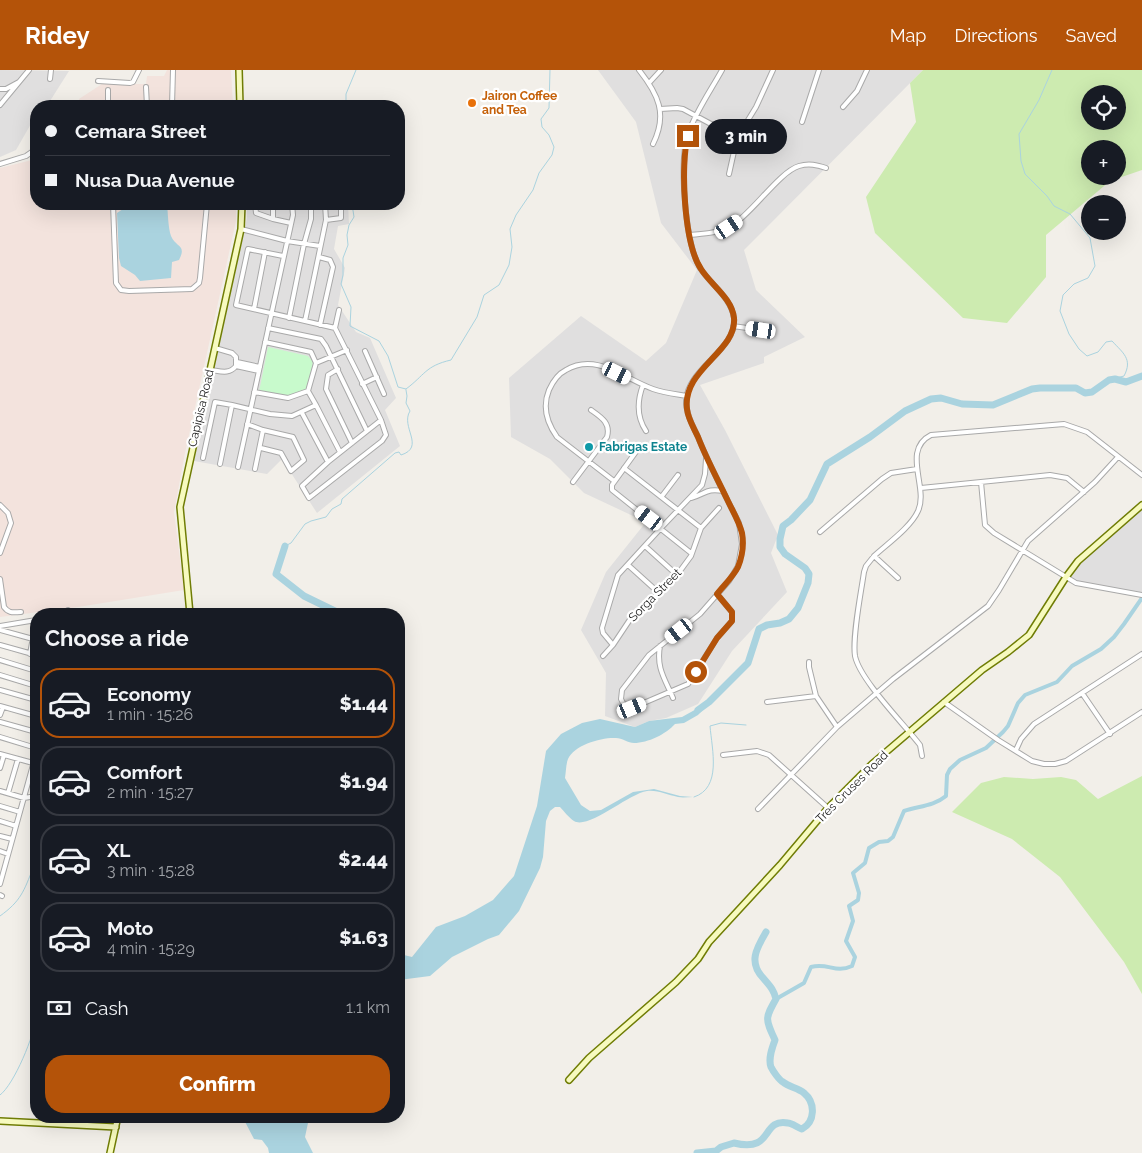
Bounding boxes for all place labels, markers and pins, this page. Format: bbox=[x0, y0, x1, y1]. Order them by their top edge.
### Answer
place label: Jairon Coffee and Tea bbox=[482, 89, 557, 117]
marker: Jairon Coffee and Tea bbox=[466, 97, 478, 109]
place label: Fabrigas Estate bbox=[599, 440, 687, 454]
marker: Fabrigas Estate bbox=[583, 441, 595, 453]

